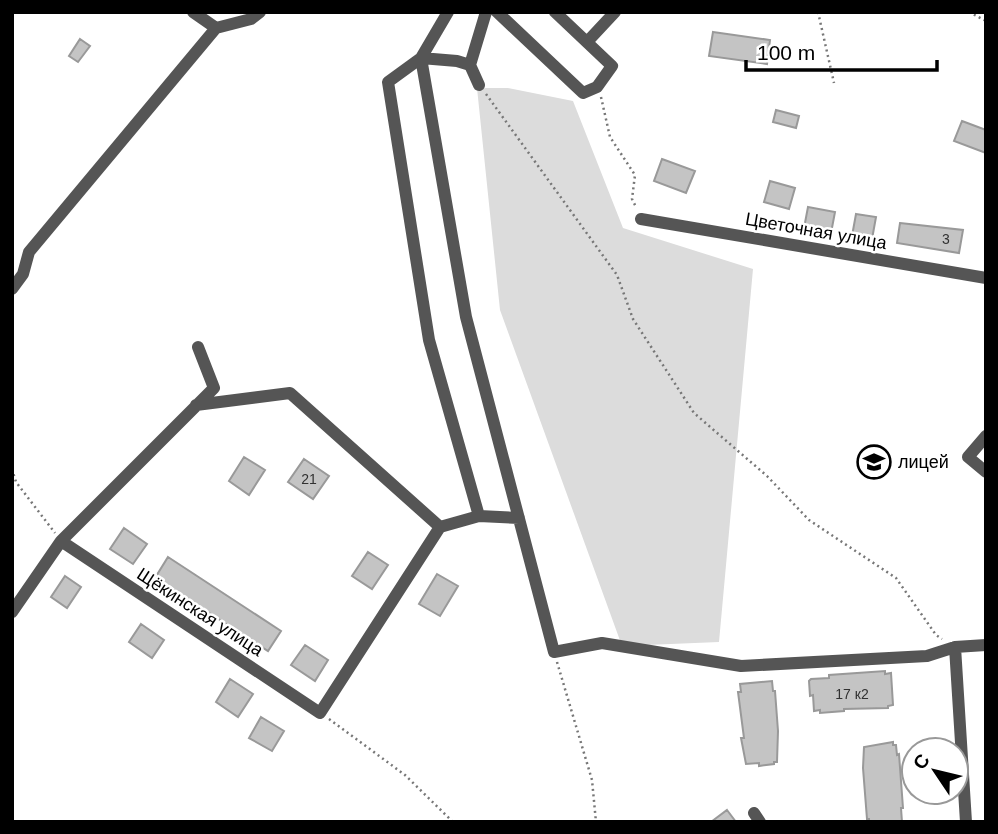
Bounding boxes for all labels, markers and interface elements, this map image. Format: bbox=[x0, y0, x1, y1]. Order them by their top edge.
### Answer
scale bar bbox=[746, 28, 937, 72]
text: 100 m bbox=[757, 41, 815, 64]
street label: Цветочная улица bbox=[744, 209, 889, 253]
house number: 3 bbox=[942, 231, 950, 247]
school or university icon: лицей bbox=[855, 443, 893, 481]
place label: лицей bbox=[898, 452, 949, 472]
house number: 21 bbox=[301, 471, 317, 487]
street label: Щёкинская улица bbox=[133, 564, 268, 661]
house number: 17 к2 bbox=[835, 686, 869, 702]
north arrow bbox=[900, 736, 970, 806]
text: С bbox=[909, 750, 934, 773]

